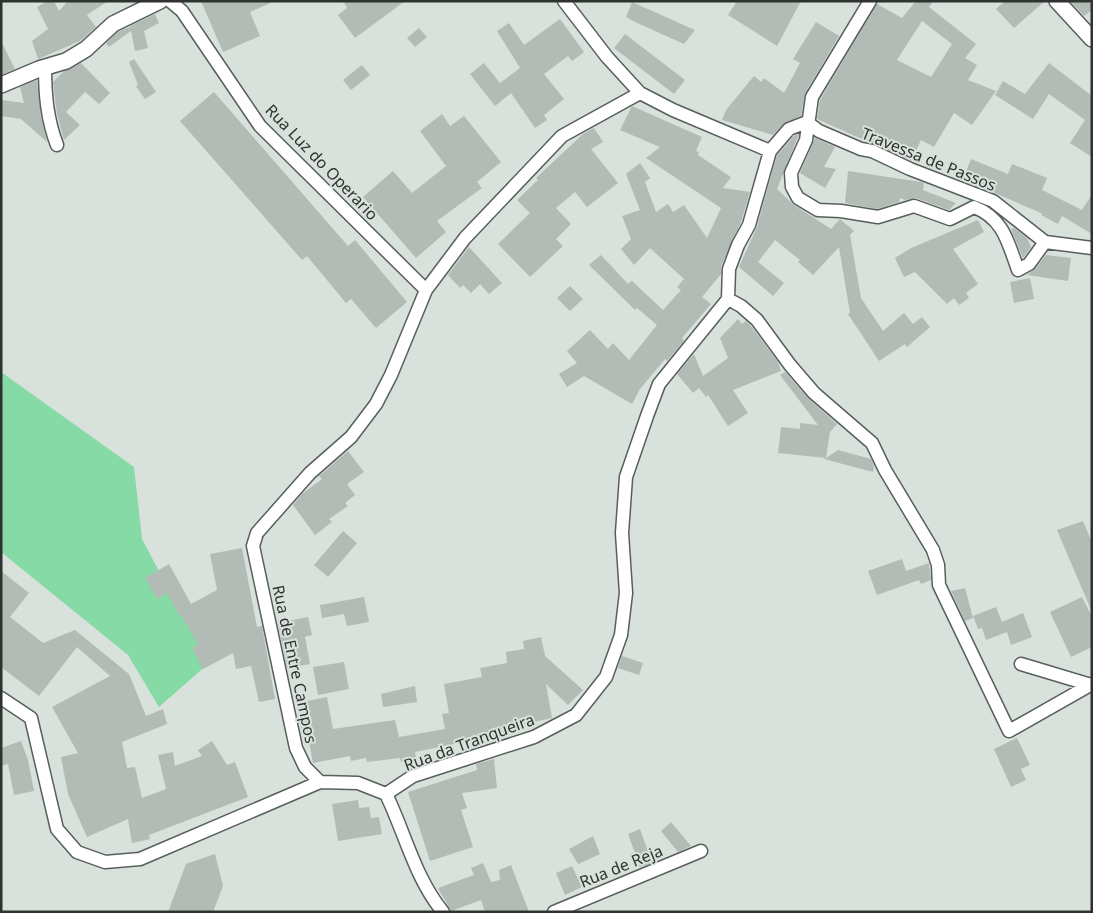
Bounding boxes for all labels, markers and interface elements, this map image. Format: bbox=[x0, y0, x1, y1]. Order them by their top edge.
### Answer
street label: Rua Luz do Operario bbox=[261, 99, 383, 225]
street label: Travessa de Passos bbox=[858, 122, 1000, 196]
street label: Rua de Entre Campos bbox=[267, 583, 323, 745]
street label: Rua da Tranqueira bbox=[401, 708, 537, 776]
street label: Rua de Reja bbox=[576, 839, 666, 893]

